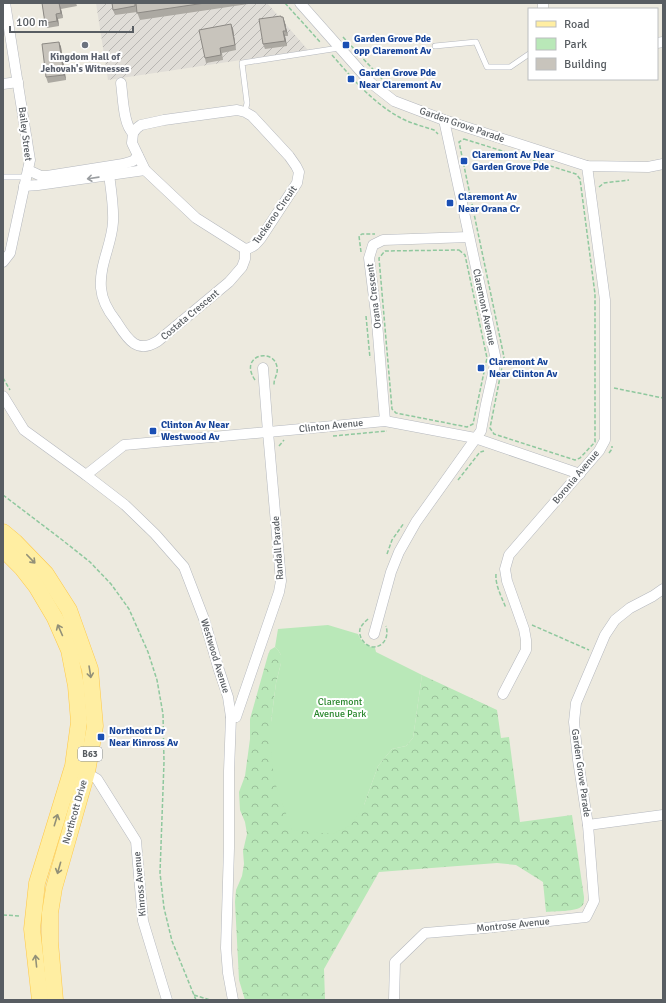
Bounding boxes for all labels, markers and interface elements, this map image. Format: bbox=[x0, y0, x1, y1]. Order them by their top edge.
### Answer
scale bar bbox=[10, 8, 133, 34]
legend bbox=[528, 8, 658, 80]
text: 100 m bbox=[16, 15, 48, 30]
text: Road bbox=[564, 17, 590, 32]
place label: Garden Grove Pde opp Claremont Av bbox=[354, 33, 431, 57]
text: Park bbox=[564, 37, 587, 52]
marker: Kingdom Hall of Jehovah's Witnesses bbox=[80, 40, 90, 50]
marker: Garden Grove Pde opp Claremont Av bbox=[341, 40, 351, 50]
place label: Kingdom Hall of Jehovah's Witnesses bbox=[41, 51, 130, 75]
text: Building bbox=[564, 57, 607, 72]
place label: Garden Grove Pde Near Claremont Av bbox=[359, 67, 441, 91]
marker: Garden Grove Pde Near Claremont Av bbox=[346, 74, 356, 84]
street label: Garden Grove Parade bbox=[418, 105, 506, 145]
street label: Bailey Street bbox=[16, 106, 34, 162]
place label: Claremont Av Near Garden Grove Pde bbox=[472, 149, 554, 173]
marker: Claremont Av Near Garden Grove Pde bbox=[459, 156, 469, 166]
one-way arrow bbox=[86, 174, 99, 182]
street label: Tuckeroo Circuit bbox=[250, 183, 300, 247]
place label: Claremont Av Near Orana Cr bbox=[458, 191, 520, 215]
marker: Claremont Av Near Orana Cr bbox=[445, 198, 455, 208]
street label: Orana Crescent bbox=[364, 262, 384, 329]
street label: Claremont Avenue bbox=[470, 268, 498, 346]
street label: Costata Crescent bbox=[158, 287, 222, 343]
place label: Claremont Av Near Clinton Av bbox=[489, 356, 558, 380]
marker: Claremont Av Near Clinton Av bbox=[476, 363, 486, 373]
street label: Clinton Avenue bbox=[298, 417, 364, 435]
place label: Clinton Av Near Westwood Av bbox=[161, 419, 229, 443]
marker: Clinton Av Near Westwood Av bbox=[148, 426, 158, 436]
street label: Boronia Avenue bbox=[550, 448, 602, 506]
street label: Randall Parade bbox=[270, 516, 286, 580]
one-way arrow bbox=[27, 553, 36, 564]
street label: Westwood Avenue bbox=[198, 617, 232, 695]
one-way arrow bbox=[56, 624, 63, 636]
one-way arrow bbox=[86, 666, 94, 679]
park label: Claremont Avenue Park bbox=[314, 696, 366, 720]
place label: Northcott Dr Near Kinross Av bbox=[109, 725, 178, 749]
street label: Garden Grove Parade bbox=[569, 728, 593, 818]
marker: Northcott Dr Near Kinross Av bbox=[96, 732, 106, 742]
road number: B63 bbox=[78, 747, 102, 761]
street label: Northcott Drive bbox=[60, 779, 90, 845]
one-way arrow bbox=[53, 814, 60, 827]
street label: Kinross Avenue bbox=[131, 851, 149, 917]
one-way arrow bbox=[55, 861, 63, 874]
street label: Montrose Avenue bbox=[476, 915, 550, 935]
one-way arrow bbox=[32, 955, 39, 968]

